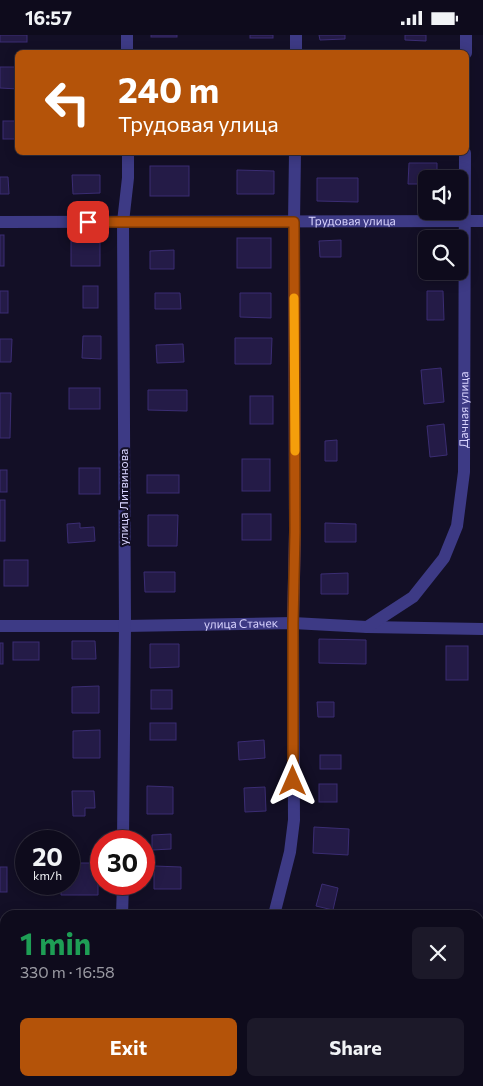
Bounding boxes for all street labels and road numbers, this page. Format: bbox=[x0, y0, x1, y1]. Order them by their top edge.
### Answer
street label: Трудовая улица bbox=[308, 213, 396, 227]
street label: Дачная улица bbox=[456, 371, 470, 448]
street label: улица Литвинова bbox=[116, 449, 130, 545]
street label: улица Стачек bbox=[204, 615, 279, 631]

